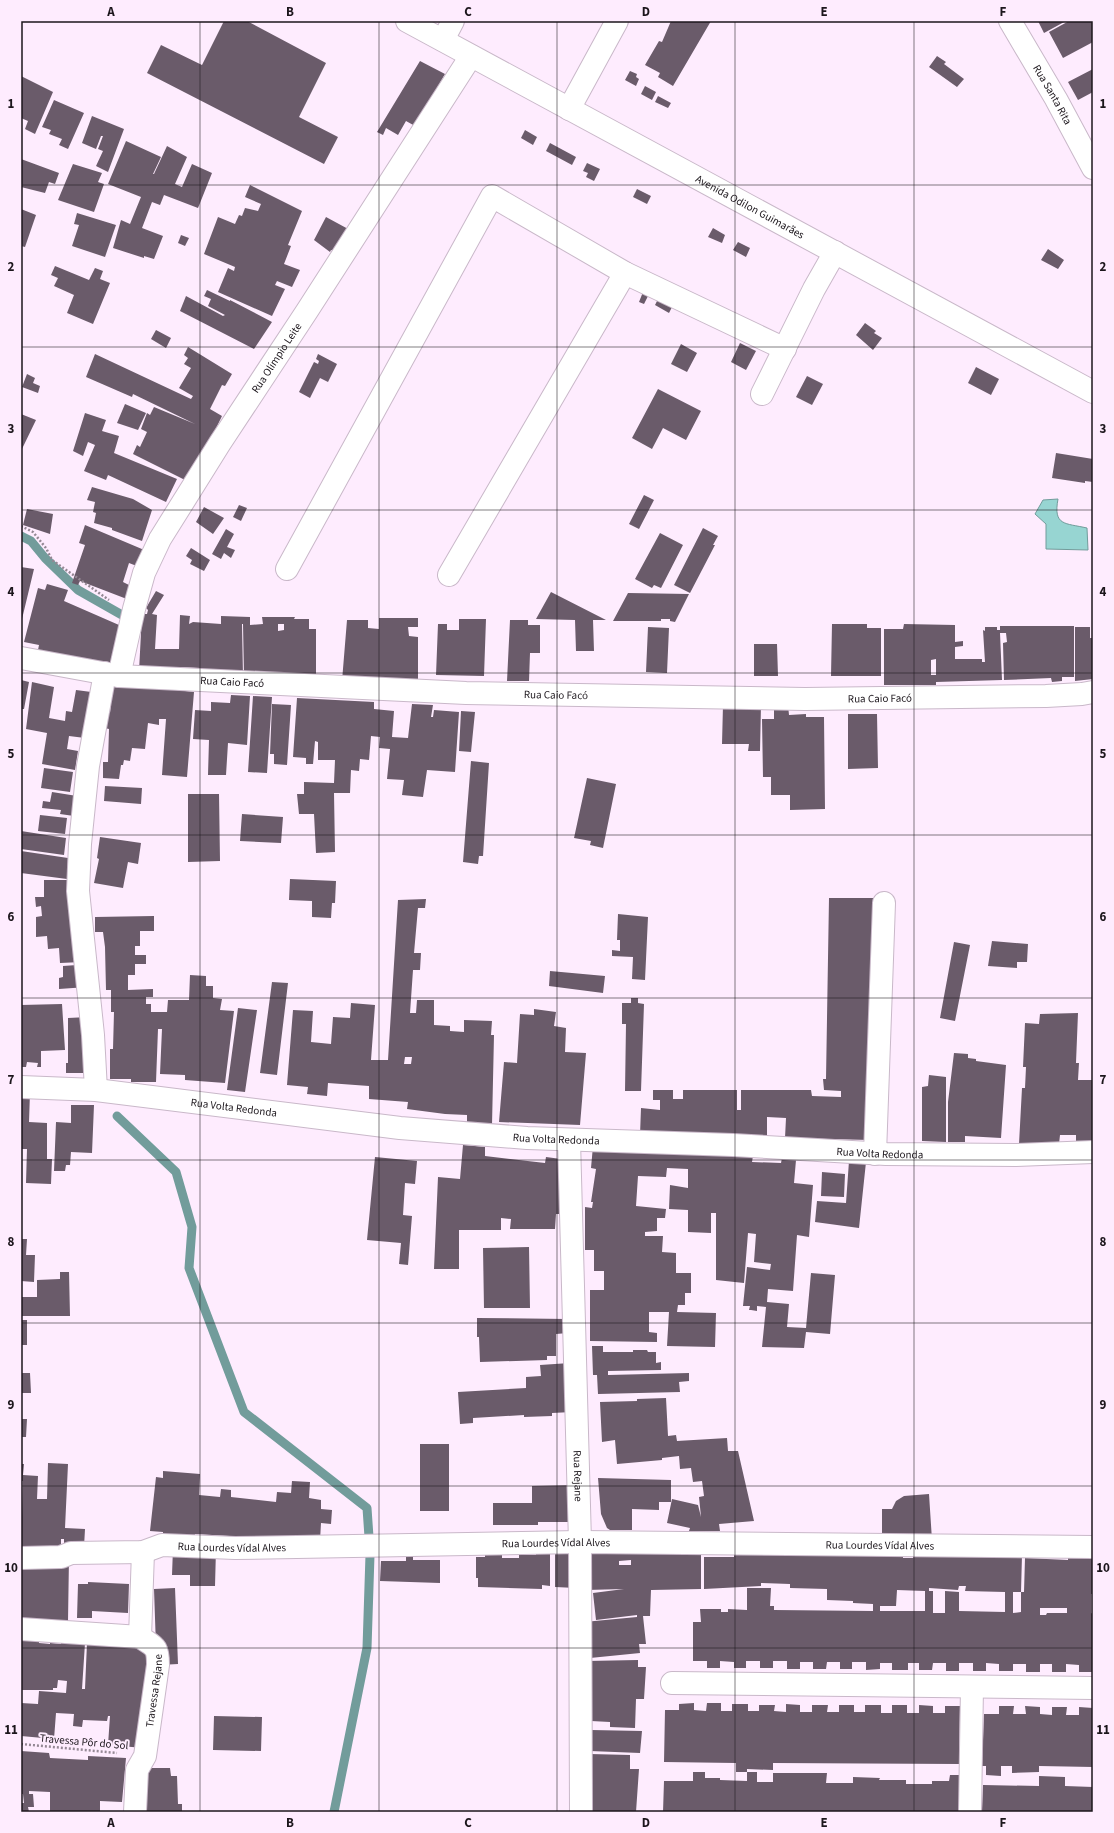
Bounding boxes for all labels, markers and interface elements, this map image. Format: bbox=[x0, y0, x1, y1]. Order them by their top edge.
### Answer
text: A bbox=[106, 3, 115, 21]
text: B bbox=[286, 3, 294, 21]
text: C bbox=[464, 3, 472, 21]
text: D bbox=[642, 3, 650, 21]
text: E bbox=[820, 3, 828, 21]
text: F bbox=[1000, 3, 1007, 21]
street label: Rua Santa Rita bbox=[1030, 62, 1076, 127]
text: 1 bbox=[8, 95, 15, 113]
text: 1 bbox=[1100, 95, 1107, 113]
street label: Avenida Odilon Guimarães bbox=[693, 171, 807, 242]
text: 2 bbox=[8, 258, 15, 276]
text: 2 bbox=[1100, 258, 1107, 276]
street label: Rua Olímpio Leite bbox=[248, 319, 305, 396]
text: 3 bbox=[8, 420, 15, 438]
text: 3 bbox=[1100, 420, 1107, 438]
text: 4 bbox=[8, 583, 15, 601]
text: 4 bbox=[1100, 583, 1107, 601]
street label: Rua Caio Facó bbox=[200, 672, 265, 691]
street label: Rua Caio Facó bbox=[524, 687, 588, 703]
street label: Rua Caio Facó bbox=[848, 690, 912, 706]
text: 5 bbox=[8, 745, 15, 763]
text: 5 bbox=[1100, 745, 1107, 763]
text: 6 bbox=[8, 908, 15, 926]
text: 6 bbox=[1100, 908, 1107, 926]
text: 7 bbox=[8, 1071, 15, 1089]
text: 7 bbox=[1100, 1071, 1107, 1089]
street label: Rua Volta Redonda bbox=[190, 1094, 278, 1120]
street label: Rua Volta Redonda bbox=[512, 1129, 600, 1148]
street label: Rua Volta Redonda bbox=[836, 1144, 923, 1162]
text: 8 bbox=[8, 1233, 15, 1251]
text: 8 bbox=[1100, 1233, 1107, 1251]
text: 9 bbox=[8, 1396, 15, 1414]
text: 9 bbox=[1100, 1396, 1107, 1414]
street label: Rua Rejane bbox=[570, 1450, 586, 1502]
street label: Rua Lourdes Vídal Alves bbox=[501, 1534, 611, 1551]
street label: Rua Lourdes Vídal Alves bbox=[826, 1537, 935, 1553]
street label: Rua Lourdes Vídal Alves bbox=[177, 1538, 287, 1556]
text: 10 bbox=[4, 1559, 18, 1577]
text: 10 bbox=[1096, 1559, 1110, 1577]
street label: Travessa Rejane bbox=[142, 1653, 166, 1728]
text: 11 bbox=[4, 1721, 18, 1739]
text: 11 bbox=[1096, 1721, 1110, 1739]
street label: Travessa Pôr do Sol bbox=[39, 1731, 129, 1753]
text: A bbox=[106, 1814, 115, 1832]
text: B bbox=[286, 1814, 294, 1832]
text: C bbox=[464, 1814, 472, 1832]
text: D bbox=[642, 1814, 650, 1832]
text: E bbox=[820, 1814, 828, 1832]
text: F bbox=[1000, 1814, 1007, 1832]

